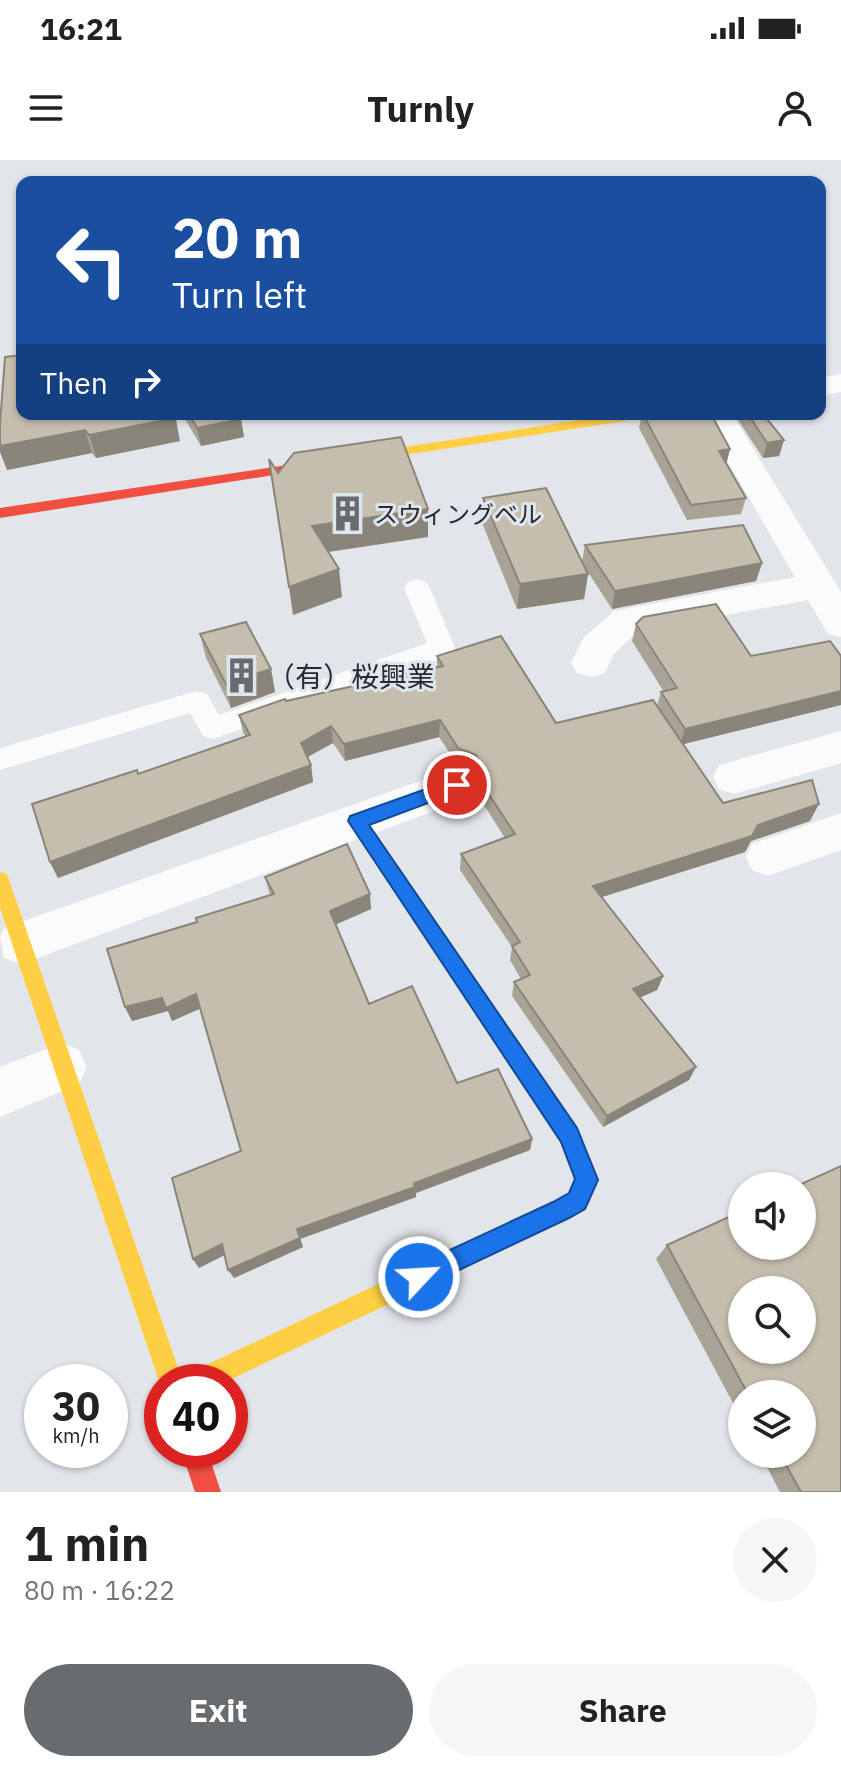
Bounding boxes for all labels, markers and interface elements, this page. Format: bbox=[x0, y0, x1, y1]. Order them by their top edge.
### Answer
text: 16:21 bbox=[40, 9, 122, 48]
text: Turnly bbox=[367, 85, 474, 132]
icon: menu bbox=[24, 86, 68, 130]
icon: person bbox=[773, 86, 817, 130]
text: 20 m bbox=[172, 201, 302, 273]
icon: left bbox=[40, 208, 144, 312]
text: Turn left bbox=[172, 271, 307, 318]
icon: right bbox=[124, 360, 168, 404]
text: Then bbox=[40, 363, 108, 402]
building icon: スウィングベル bbox=[329, 495, 367, 533]
place label: スウィングベル bbox=[374, 498, 542, 530]
building icon: （有）桜興業 bbox=[222, 657, 260, 695]
place label: （有）桜興業 bbox=[267, 658, 435, 695]
pin bbox=[423, 751, 491, 819]
icon: arrive bbox=[435, 763, 479, 807]
map controls bbox=[728, 1172, 816, 1468]
button: sound bbox=[728, 1172, 816, 1260]
position arrow bbox=[377, 1235, 461, 1319]
button: search bbox=[728, 1276, 816, 1364]
speed limit sign: 40 bbox=[144, 1364, 248, 1468]
text: 30 bbox=[52, 1380, 100, 1432]
button: layers bbox=[728, 1380, 816, 1468]
text: km/h bbox=[52, 1422, 100, 1449]
text: 1 min bbox=[24, 1512, 149, 1574]
button: close bbox=[733, 1518, 817, 1602]
text: 80 m · 16:22 bbox=[24, 1573, 175, 1607]
button: Exit bbox=[24, 1664, 413, 1756]
button: Share bbox=[429, 1664, 817, 1756]

